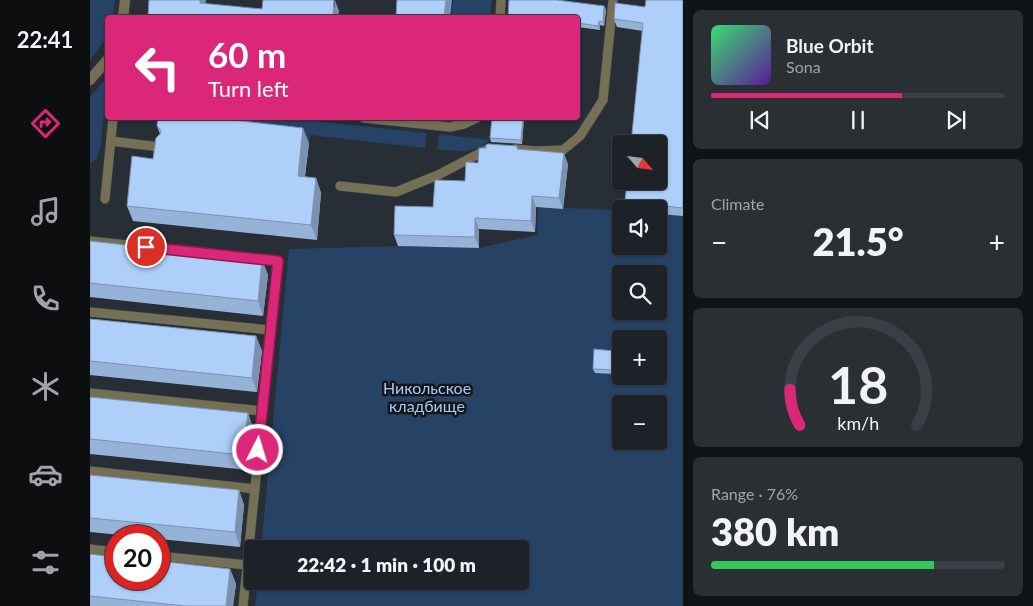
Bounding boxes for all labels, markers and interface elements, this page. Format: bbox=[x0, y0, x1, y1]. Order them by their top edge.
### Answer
text: 22:41 bbox=[17, 26, 73, 53]
text: 60 m bbox=[208, 33, 286, 75]
text: Blue Orbit bbox=[786, 34, 874, 57]
icon: left bbox=[125, 35, 190, 100]
text: Sona bbox=[786, 57, 821, 76]
text: Turn left bbox=[208, 75, 289, 102]
icon: directions bbox=[28, 106, 63, 141]
icon: previous bbox=[746, 106, 774, 134]
icon: pause bbox=[844, 106, 872, 134]
icon: next bbox=[942, 106, 970, 134]
north arrow bbox=[612, 135, 668, 190]
map controls bbox=[612, 135, 667, 450]
icon: music bbox=[28, 194, 63, 229]
text: Climate bbox=[711, 194, 764, 213]
button: sound bbox=[612, 200, 667, 255]
text: 21.5° bbox=[812, 218, 904, 264]
text: − bbox=[711, 225, 727, 259]
text: + bbox=[989, 225, 1005, 259]
pin bbox=[125, 226, 167, 268]
icon: arrive bbox=[132, 233, 160, 261]
button: search bbox=[612, 265, 667, 320]
icon: phone bbox=[28, 281, 63, 316]
button: + bbox=[612, 330, 667, 385]
text: 18 bbox=[828, 353, 888, 415]
icon: climate bbox=[28, 369, 63, 404]
park label: Никольское кладбище bbox=[383, 378, 471, 415]
button: − bbox=[612, 395, 667, 450]
text: km/h bbox=[837, 412, 879, 434]
position arrow bbox=[231, 423, 283, 475]
icon: car bbox=[28, 457, 63, 492]
text: Range · 76% bbox=[711, 484, 798, 503]
text: 380 km bbox=[711, 508, 839, 554]
speed limit sign: 20 bbox=[105, 525, 170, 590]
icon: filters bbox=[28, 545, 63, 580]
text: 22:42 · 1 min · 100 m bbox=[297, 553, 476, 576]

